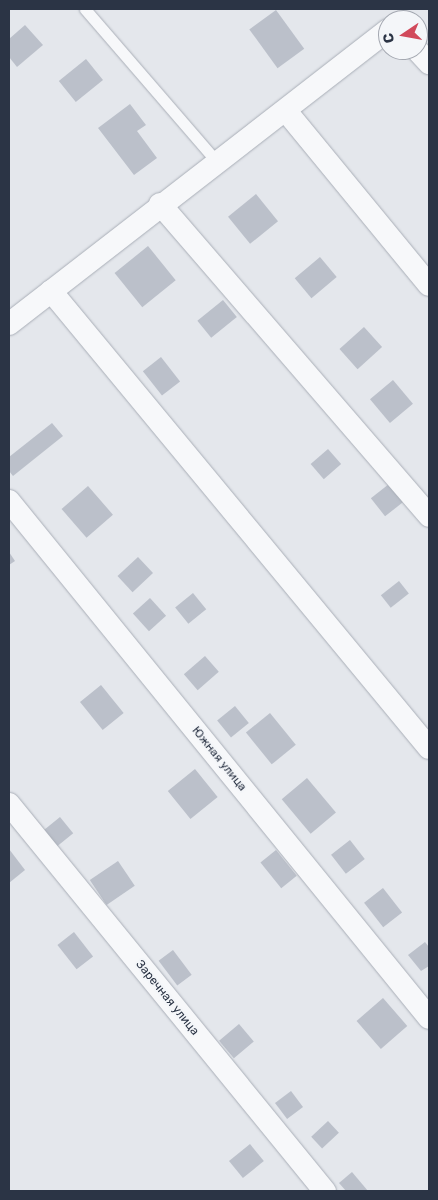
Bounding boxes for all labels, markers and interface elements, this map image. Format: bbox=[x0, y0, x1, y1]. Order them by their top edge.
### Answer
north arrow bbox=[378, 10, 428, 60]
text: С bbox=[379, 31, 398, 45]
street label: Южная улица bbox=[189, 724, 249, 794]
street label: Заречная улица bbox=[132, 958, 202, 1038]

